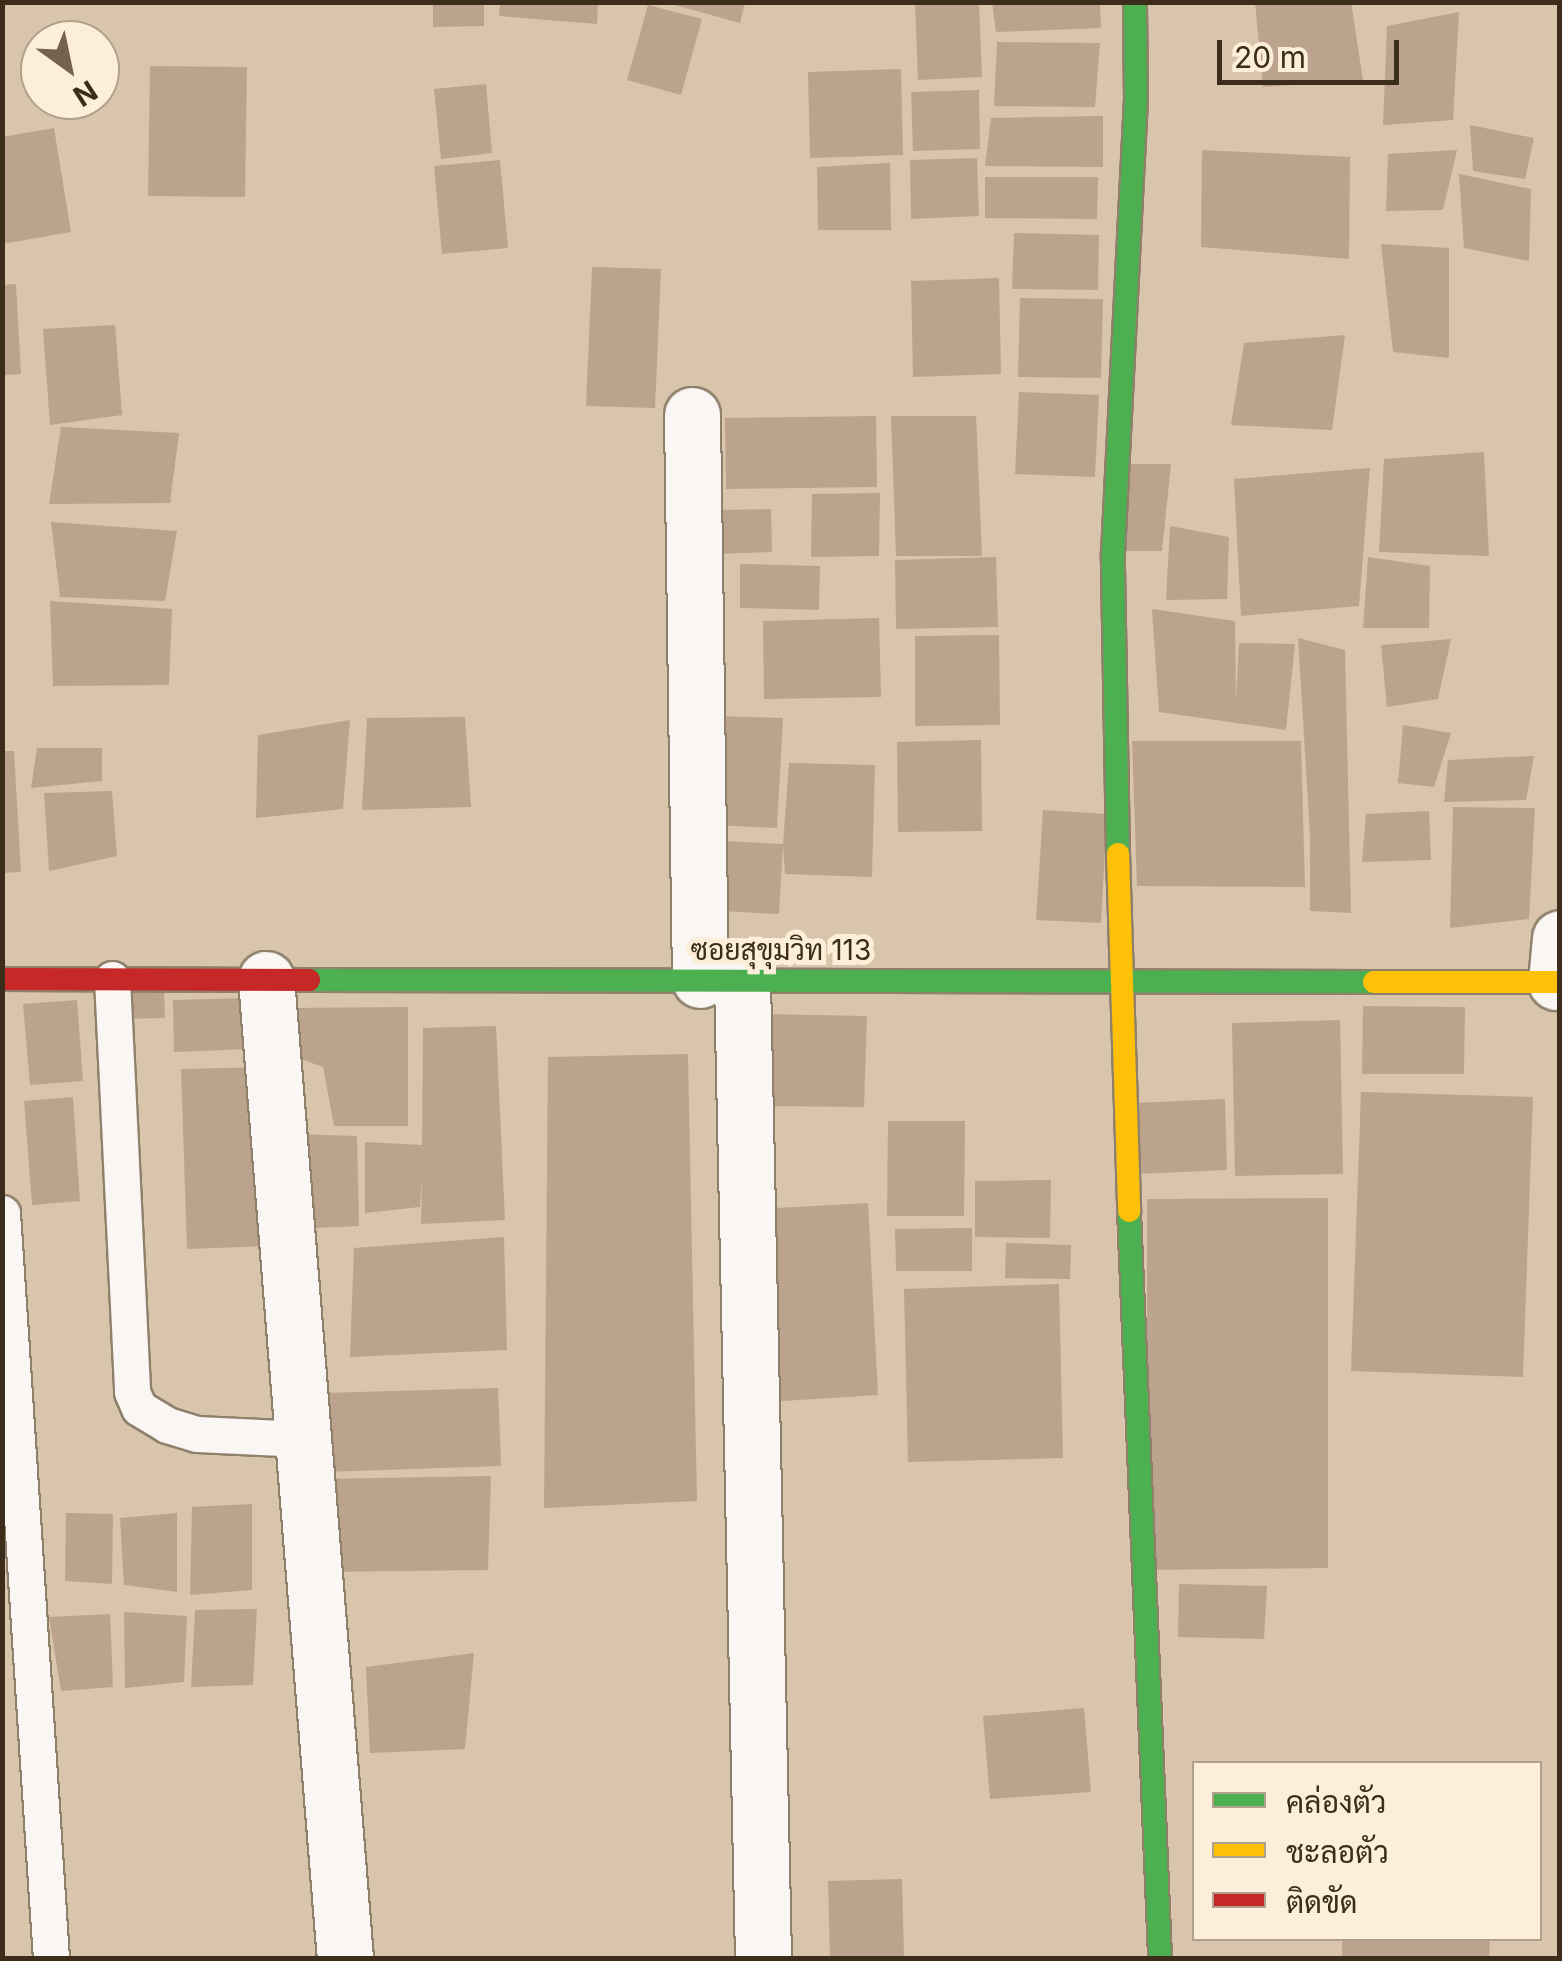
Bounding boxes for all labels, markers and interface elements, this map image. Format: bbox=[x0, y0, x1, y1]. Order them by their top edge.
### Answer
north arrow bbox=[20, 20, 120, 120]
scale bar bbox=[1222, 20, 1404, 82]
text: 20 m bbox=[1234, 39, 1306, 75]
text: N bbox=[67, 73, 103, 114]
street label: ซอยสุขุมวิท 113 bbox=[691, 933, 871, 967]
legend bbox=[1192, 1761, 1542, 1941]
text: คล่องตัว bbox=[1286, 1784, 1386, 1820]
text: ชะลอตัว bbox=[1286, 1834, 1389, 1870]
text: ติดขัด bbox=[1286, 1884, 1358, 1920]

